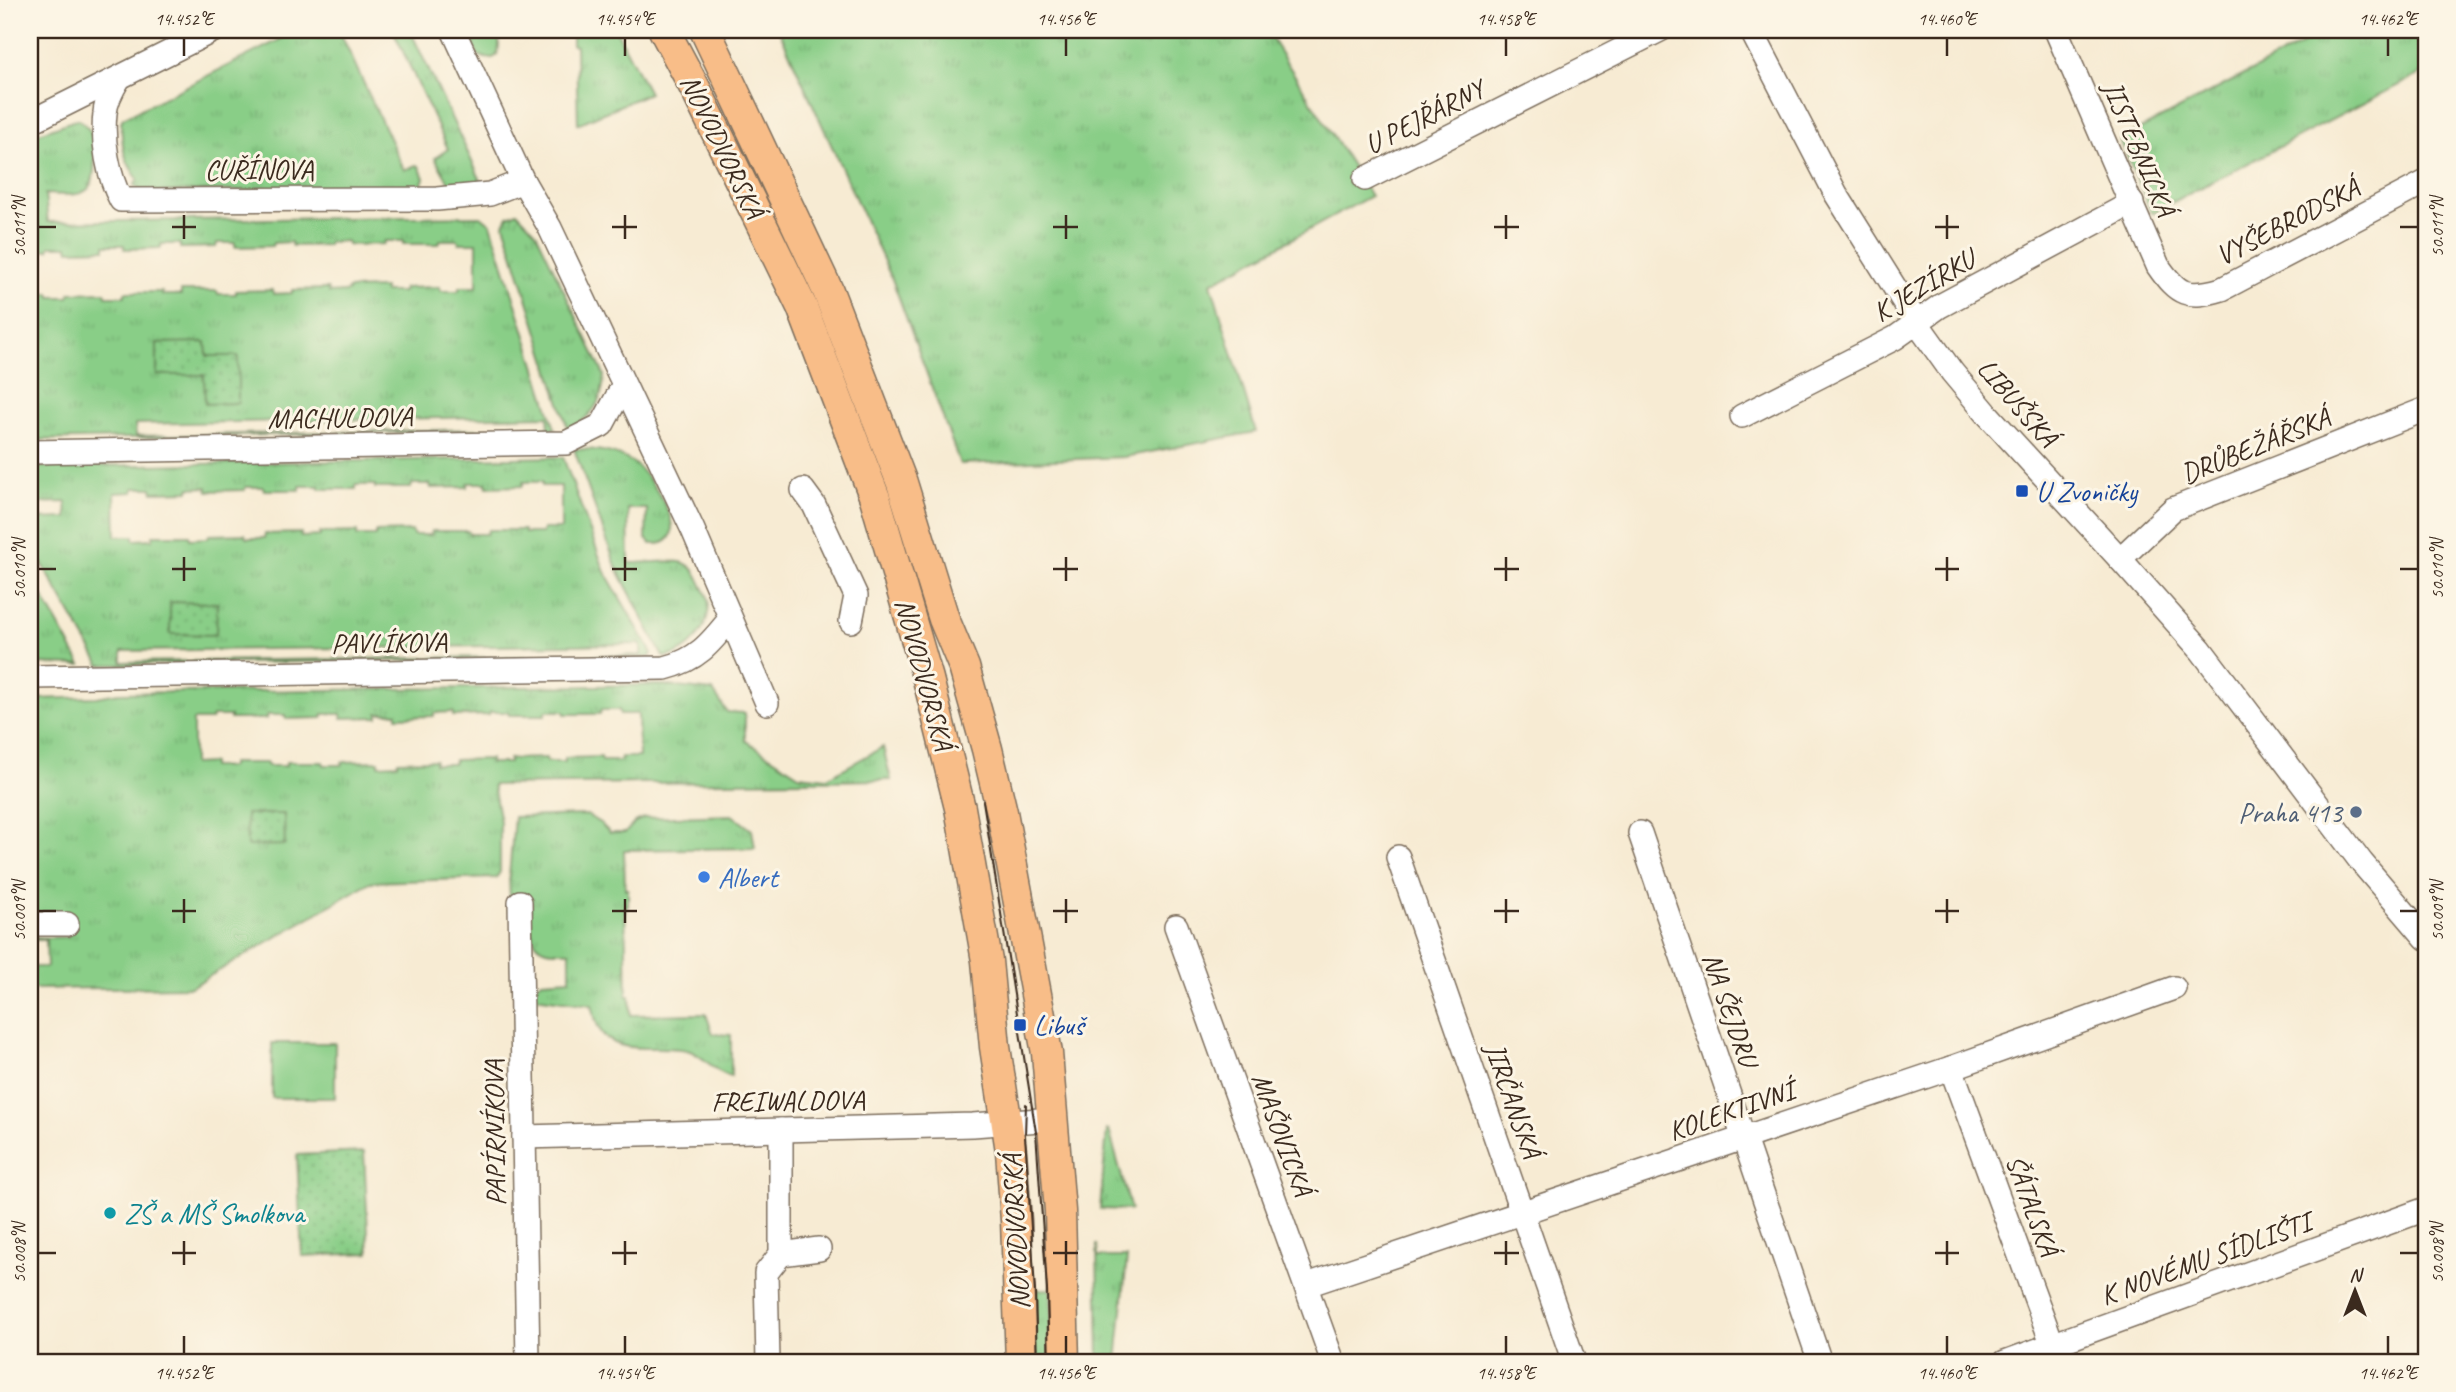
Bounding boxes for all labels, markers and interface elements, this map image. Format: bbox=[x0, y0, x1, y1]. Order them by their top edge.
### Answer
text: 14.452°E bbox=[155, 8, 216, 30]
text: 14.454°E bbox=[596, 8, 657, 30]
text: 14.456°E bbox=[1037, 8, 1098, 30]
text: 14.458°E bbox=[1477, 8, 1538, 30]
text: 14.460°E bbox=[1918, 8, 1979, 30]
text: 14.462°E bbox=[2359, 8, 2420, 30]
street label: NOVODVORSKÁ bbox=[673, 69, 774, 227]
street label: U PEJŘÁRNY bbox=[1358, 70, 1493, 162]
street label: JISTEBNICKÁ bbox=[2095, 74, 2185, 225]
street label: CUŘÍNOVA bbox=[205, 152, 314, 187]
street label: VYŠEBRODSKÁ bbox=[2210, 169, 2368, 273]
text: 50.011°N bbox=[8, 194, 30, 257]
text: 50.011°N bbox=[2426, 194, 2448, 257]
street label: K JEZÍRKU bbox=[1866, 239, 1985, 329]
street label: LIBUŠSKÁ bbox=[1970, 351, 2068, 456]
street label: DRŮBEŽÁŘSKÁ bbox=[2176, 398, 2338, 491]
street label: MACHULDOVA bbox=[267, 399, 415, 436]
place label: U Zvoničky bbox=[2036, 474, 2139, 509]
marker: U Zvoničky bbox=[2014, 483, 2030, 499]
text: 50.010°N bbox=[8, 536, 30, 599]
text: 50.010°N bbox=[2426, 536, 2448, 599]
street label: NOVODVORSKÁ bbox=[888, 595, 963, 758]
street label: PAVLÍKOVA bbox=[331, 624, 448, 661]
place label: Praha 413 bbox=[2238, 795, 2344, 830]
marker: Praha 413 bbox=[2348, 804, 2364, 820]
place label: Albert bbox=[718, 860, 780, 895]
marker: Albert bbox=[696, 869, 712, 885]
text: 50.009°N bbox=[8, 878, 30, 941]
text: 50.009°N bbox=[2426, 878, 2448, 941]
street label: NA ŠEJDRU bbox=[1695, 948, 1768, 1075]
place label: Libuš bbox=[1034, 1008, 1088, 1043]
marker: Libuš bbox=[1012, 1017, 1028, 1033]
street label: JIRČANSKÁ bbox=[1477, 1036, 1551, 1166]
street label: PAPÍRNÍKOVA bbox=[476, 1059, 513, 1206]
street label: MAŠOVICKÁ bbox=[1244, 1068, 1322, 1204]
street label: KOLEKTIVNÍ bbox=[1664, 1071, 1804, 1148]
street label: FREIWALDOVA bbox=[711, 1082, 866, 1119]
street label: NOVODVORSKÁ bbox=[994, 1150, 1037, 1310]
street label: ŠÁTALSKÁ bbox=[1998, 1150, 2068, 1264]
place label: ZŠ a MŠ Smolkova bbox=[124, 1196, 306, 1231]
street label: K NOVÉMU SÍDLIŠTI bbox=[2095, 1202, 2321, 1313]
marker: ZŠ a MŠ Smolkova bbox=[102, 1205, 118, 1221]
text: 50.008°N bbox=[8, 1220, 30, 1283]
text: 50.008°N bbox=[2426, 1220, 2448, 1283]
north arrow bbox=[2320, 1256, 2390, 1326]
text: N bbox=[2349, 1263, 2364, 1287]
text: 14.452°E bbox=[155, 1362, 216, 1384]
text: 14.454°E bbox=[596, 1362, 657, 1384]
text: 14.456°E bbox=[1037, 1362, 1098, 1384]
text: 14.458°E bbox=[1477, 1362, 1538, 1384]
text: 14.460°E bbox=[1918, 1362, 1979, 1384]
text: 14.462°E bbox=[2359, 1362, 2420, 1384]

